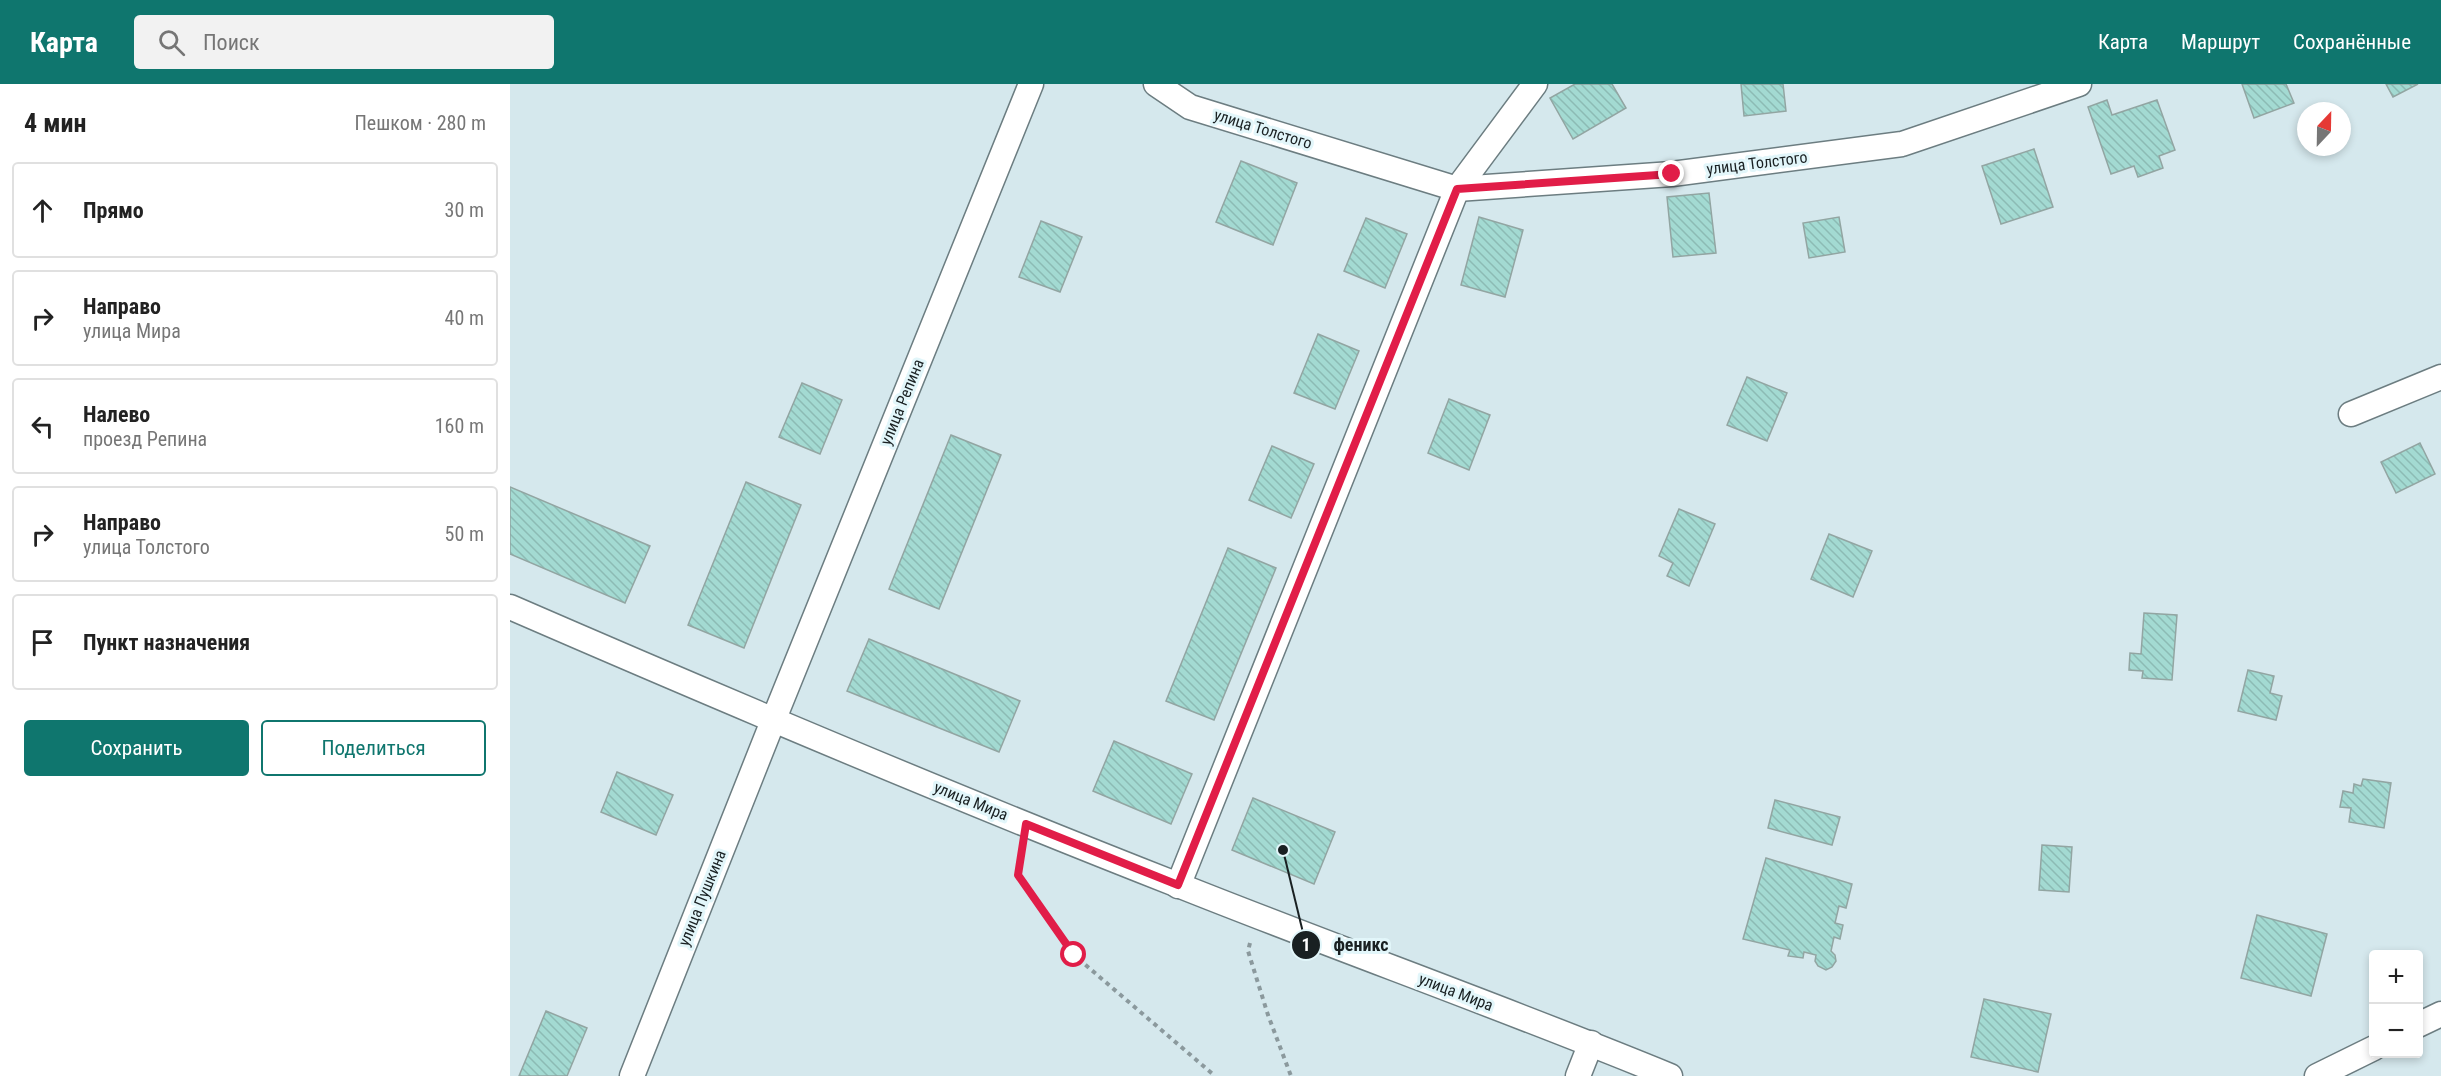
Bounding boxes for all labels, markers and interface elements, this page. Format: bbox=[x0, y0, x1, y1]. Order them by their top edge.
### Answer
search box bbox=[134, 15, 554, 69]
text: Карта bbox=[30, 26, 98, 59]
icon: search bbox=[155, 26, 188, 59]
text: Поиск bbox=[203, 30, 260, 55]
text: Карта bbox=[2098, 30, 2148, 54]
text: Маршрут bbox=[2181, 30, 2260, 54]
text: Сохранённые bbox=[2293, 30, 2411, 54]
north arrow bbox=[2297, 102, 2351, 156]
street label: улица Толстого bbox=[1212, 105, 1314, 153]
text: 4 мин bbox=[24, 108, 86, 138]
text: Пешком · 280 m bbox=[354, 111, 486, 135]
street label: улица Толстого bbox=[1706, 147, 1808, 179]
route end bbox=[1658, 160, 1684, 186]
icon: ahead bbox=[26, 194, 59, 227]
text: Прямо bbox=[83, 198, 144, 223]
text: 30 m bbox=[445, 198, 484, 222]
text: Направо bbox=[83, 294, 161, 319]
icon: right bbox=[26, 302, 59, 335]
text: 40 m bbox=[445, 306, 484, 330]
text: улица Мира bbox=[83, 319, 181, 343]
street label: улица Репина bbox=[876, 356, 928, 448]
text: Налево bbox=[83, 402, 150, 427]
icon: left bbox=[26, 410, 59, 443]
text: 160 m bbox=[435, 414, 484, 438]
text: проезд Репина bbox=[83, 427, 207, 451]
text: Направо bbox=[83, 510, 161, 535]
icon: right bbox=[26, 518, 59, 551]
text: 50 m bbox=[445, 522, 484, 546]
text: улица Толстого bbox=[83, 535, 210, 559]
icon: arrive bbox=[26, 626, 59, 659]
text: Пункт назначения bbox=[83, 630, 250, 655]
button: Сохранить bbox=[24, 720, 249, 776]
button: Поделиться bbox=[261, 720, 486, 776]
street label: улица Мира bbox=[931, 778, 1011, 824]
street label: улица Пушкина bbox=[674, 847, 730, 949]
callout: феникс bbox=[1291, 927, 1401, 963]
text: 1 bbox=[1301, 934, 1311, 955]
text: феникс bbox=[1333, 934, 1389, 955]
route start bbox=[1060, 941, 1086, 967]
map controls bbox=[2369, 950, 2423, 1058]
button: + bbox=[2369, 950, 2423, 1004]
street label: улица Мира bbox=[1416, 969, 1496, 1015]
button: − bbox=[2369, 1004, 2423, 1058]

